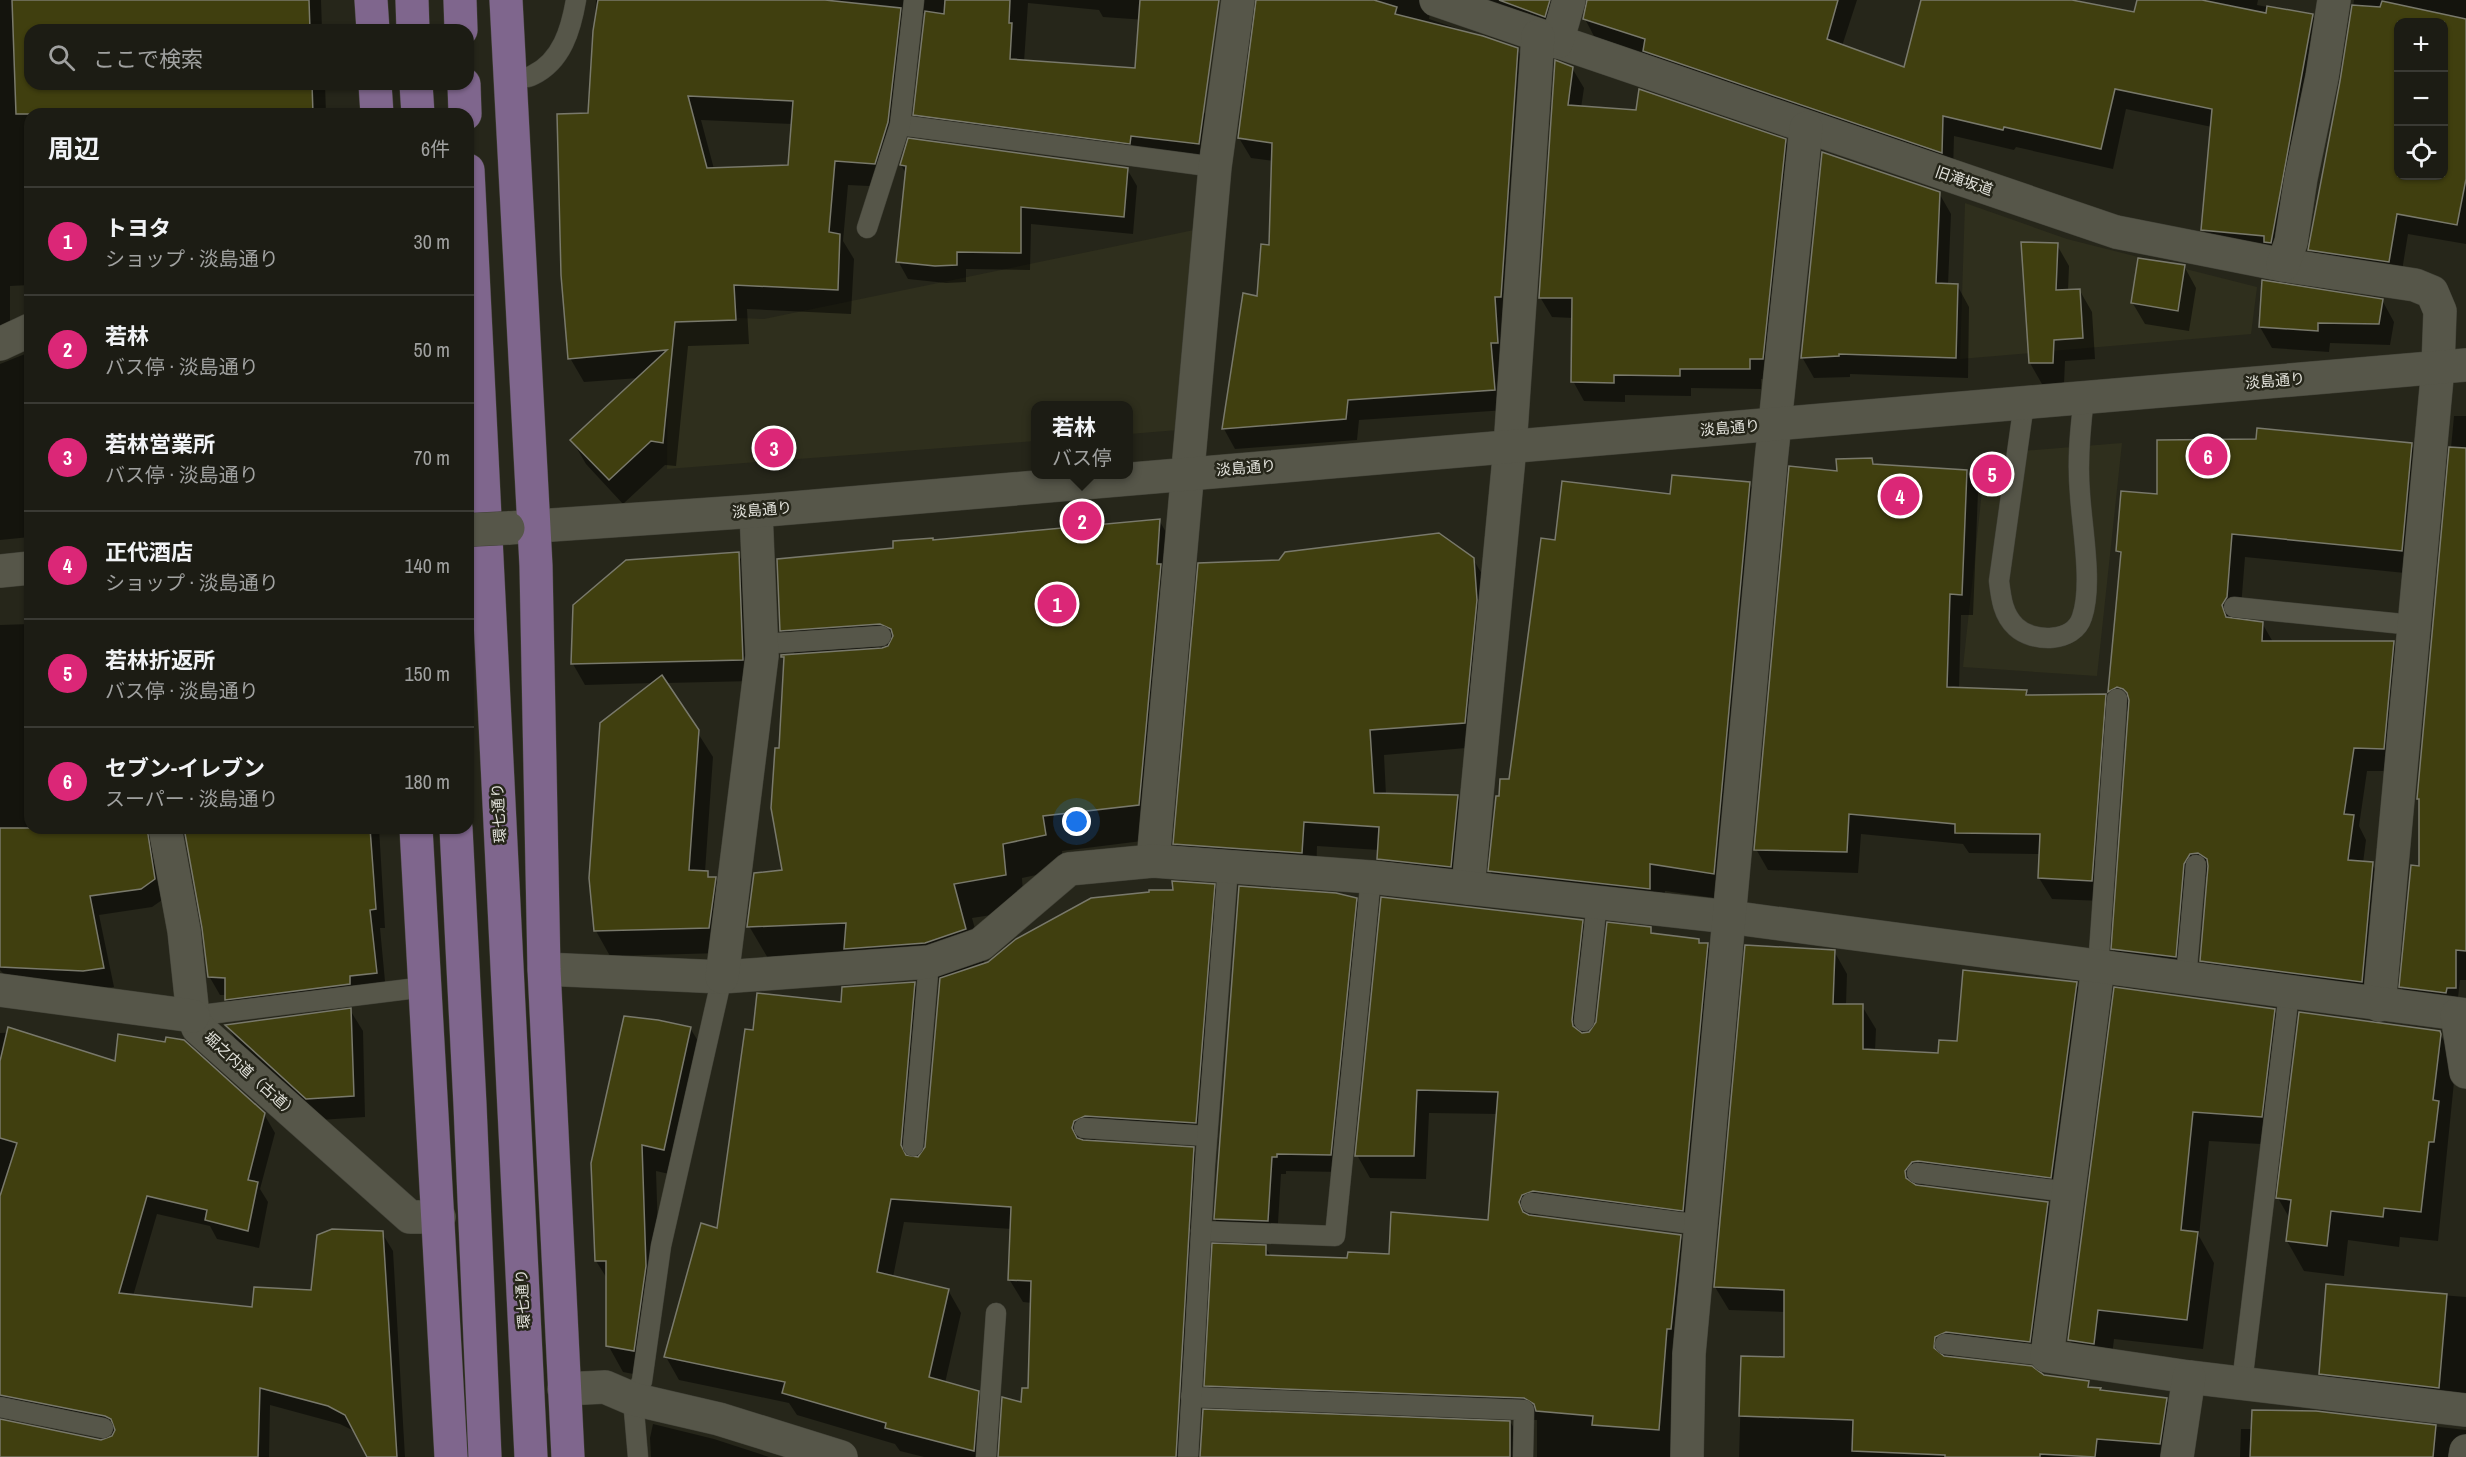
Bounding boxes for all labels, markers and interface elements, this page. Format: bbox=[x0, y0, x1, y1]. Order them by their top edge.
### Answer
map controls bbox=[2394, 18, 2448, 180]
button: + bbox=[2394, 18, 2448, 72]
search box bbox=[24, 24, 474, 90]
icon: search bbox=[45, 41, 78, 74]
text: ここで検索 bbox=[93, 44, 203, 74]
button: − bbox=[2394, 72, 2448, 126]
button: locate bbox=[2394, 126, 2448, 180]
text: 周辺 bbox=[48, 131, 100, 166]
text: 6件 bbox=[421, 135, 450, 162]
street label: 旧滝坂道 bbox=[1932, 161, 1996, 200]
text: トヨタ bbox=[105, 213, 171, 243]
text: 1 bbox=[63, 228, 72, 255]
text: 30 m bbox=[414, 228, 450, 255]
text: ショップ · 淡島通り bbox=[105, 245, 279, 272]
text: 若林 bbox=[105, 321, 149, 351]
text: 2 bbox=[63, 336, 72, 363]
text: 50 m bbox=[414, 336, 450, 363]
text: バス停 · 淡島通り bbox=[105, 353, 259, 380]
street label: 淡島通り bbox=[2244, 367, 2306, 394]
popup bbox=[1031, 401, 1133, 479]
text: 若林 bbox=[1052, 412, 1096, 442]
street label: 淡島通り bbox=[1699, 414, 1761, 441]
pin: 3 bbox=[754, 426, 794, 470]
text: 若林営業所 bbox=[105, 429, 215, 459]
pin: 6 bbox=[2188, 434, 2228, 478]
text: 3 bbox=[63, 444, 72, 471]
text: 70 m bbox=[414, 444, 450, 471]
text: バス停 bbox=[1052, 444, 1112, 471]
pin: 5 bbox=[1972, 452, 2012, 496]
street label: 淡島通り bbox=[1215, 454, 1277, 481]
text: バス停 · 淡島通り bbox=[105, 461, 259, 488]
pin: 4 bbox=[1880, 474, 1920, 518]
street label: 淡島通り bbox=[731, 496, 793, 523]
pin: 2 bbox=[1062, 498, 1102, 544]
text: 正代酒店 bbox=[105, 537, 193, 567]
text: 4 bbox=[63, 552, 72, 579]
text: 140 m bbox=[404, 552, 450, 579]
text: ショップ · 淡島通り bbox=[105, 569, 279, 596]
pin: 1 bbox=[1038, 582, 1076, 626]
text: 若林折返所 bbox=[105, 645, 215, 675]
text: 5 bbox=[63, 660, 72, 687]
text: 150 m bbox=[404, 660, 450, 687]
text: バス停 · 淡島通り bbox=[105, 677, 259, 704]
text: セブン-イレブン bbox=[105, 753, 265, 783]
text: 6 bbox=[63, 768, 72, 795]
text: 180 m bbox=[404, 768, 450, 795]
street label: 環七通り bbox=[486, 783, 511, 844]
text: スーパー · 淡島通り bbox=[105, 785, 278, 812]
your location bbox=[1062, 807, 1091, 836]
street label: 堀之内道（古道） bbox=[200, 1027, 303, 1123]
street label: 環七通り bbox=[510, 1269, 535, 1330]

